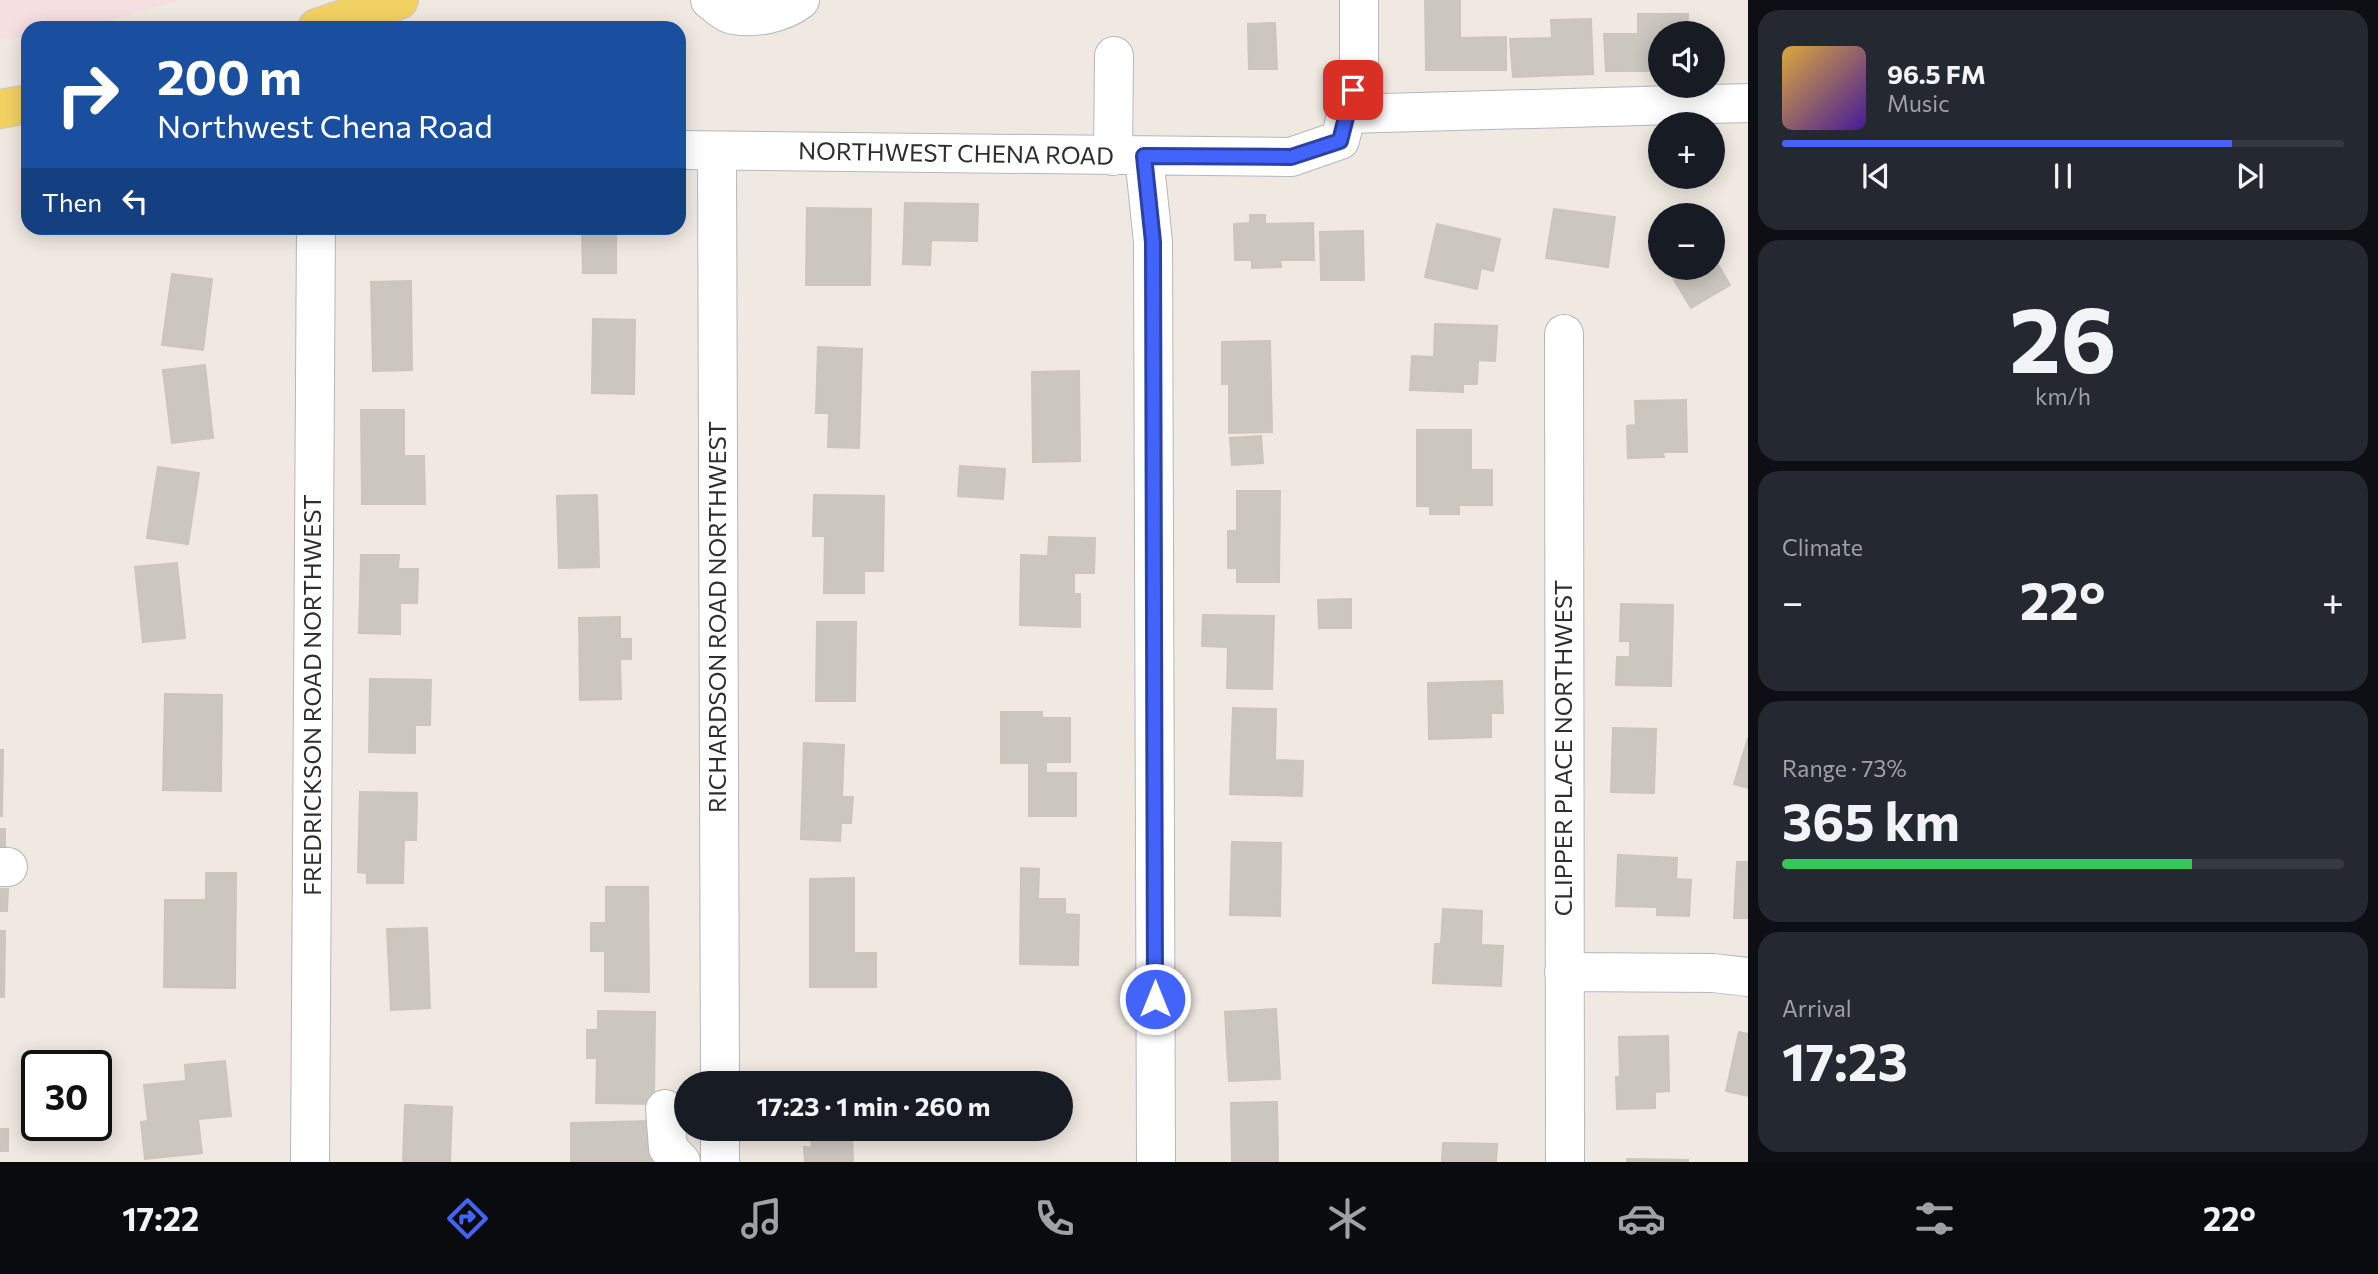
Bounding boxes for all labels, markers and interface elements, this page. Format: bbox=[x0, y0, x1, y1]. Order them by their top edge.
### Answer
map controls bbox=[1648, 21, 1725, 280]
button: sound bbox=[1648, 21, 1725, 98]
text: 200 m bbox=[157, 45, 302, 105]
icon: right bbox=[42, 49, 133, 140]
text: 96.5 FM bbox=[1887, 58, 1986, 89]
pin bbox=[1323, 60, 1383, 120]
icon: arrive bbox=[1334, 71, 1372, 109]
text: Music bbox=[1887, 89, 1950, 117]
text: Northwest Chena Road bbox=[157, 105, 493, 145]
button: + bbox=[1648, 112, 1725, 189]
street label: NORTHWEST CHENA ROAD bbox=[798, 135, 1114, 170]
icon: previous bbox=[1857, 157, 1895, 195]
icon: pause bbox=[2044, 157, 2082, 195]
icon: next bbox=[2231, 157, 2269, 195]
icon: left bbox=[116, 182, 154, 220]
text: Then bbox=[42, 186, 102, 217]
button: − bbox=[1648, 203, 1725, 280]
text: 26 bbox=[2009, 280, 2117, 392]
text: km/h bbox=[2035, 382, 2091, 410]
street label: RICHARDSON ROAD NORTHWEST bbox=[702, 421, 731, 813]
street label: FREDRICKSON ROAD NORTHWEST bbox=[297, 494, 326, 896]
text: Climate bbox=[1782, 533, 1863, 561]
text: 22° bbox=[2020, 567, 2105, 631]
text: − bbox=[1782, 577, 1804, 624]
text: + bbox=[2322, 577, 2344, 624]
street label: CLIPPER PLACE NORTHWEST bbox=[1548, 580, 1577, 916]
text: Range · 73% bbox=[1782, 754, 1907, 782]
text: 365 km bbox=[1782, 788, 1960, 852]
position arrow bbox=[1118, 962, 1192, 1036]
text: Arrival bbox=[1782, 994, 1852, 1022]
text: 17:23 bbox=[1782, 1028, 1908, 1092]
speed limit sign: 30 bbox=[21, 1050, 112, 1141]
text: 17:23 · 1 min · 260 m bbox=[757, 1090, 990, 1121]
icon: directions bbox=[443, 1194, 492, 1243]
icon: music bbox=[737, 1194, 786, 1243]
icon: phone bbox=[1030, 1194, 1079, 1243]
icon: climate bbox=[1323, 1194, 1372, 1243]
icon: car bbox=[1617, 1194, 1666, 1243]
icon: filters bbox=[1910, 1194, 1959, 1243]
text: 17:22 bbox=[122, 1198, 199, 1238]
text: 22° bbox=[2203, 1198, 2256, 1238]

